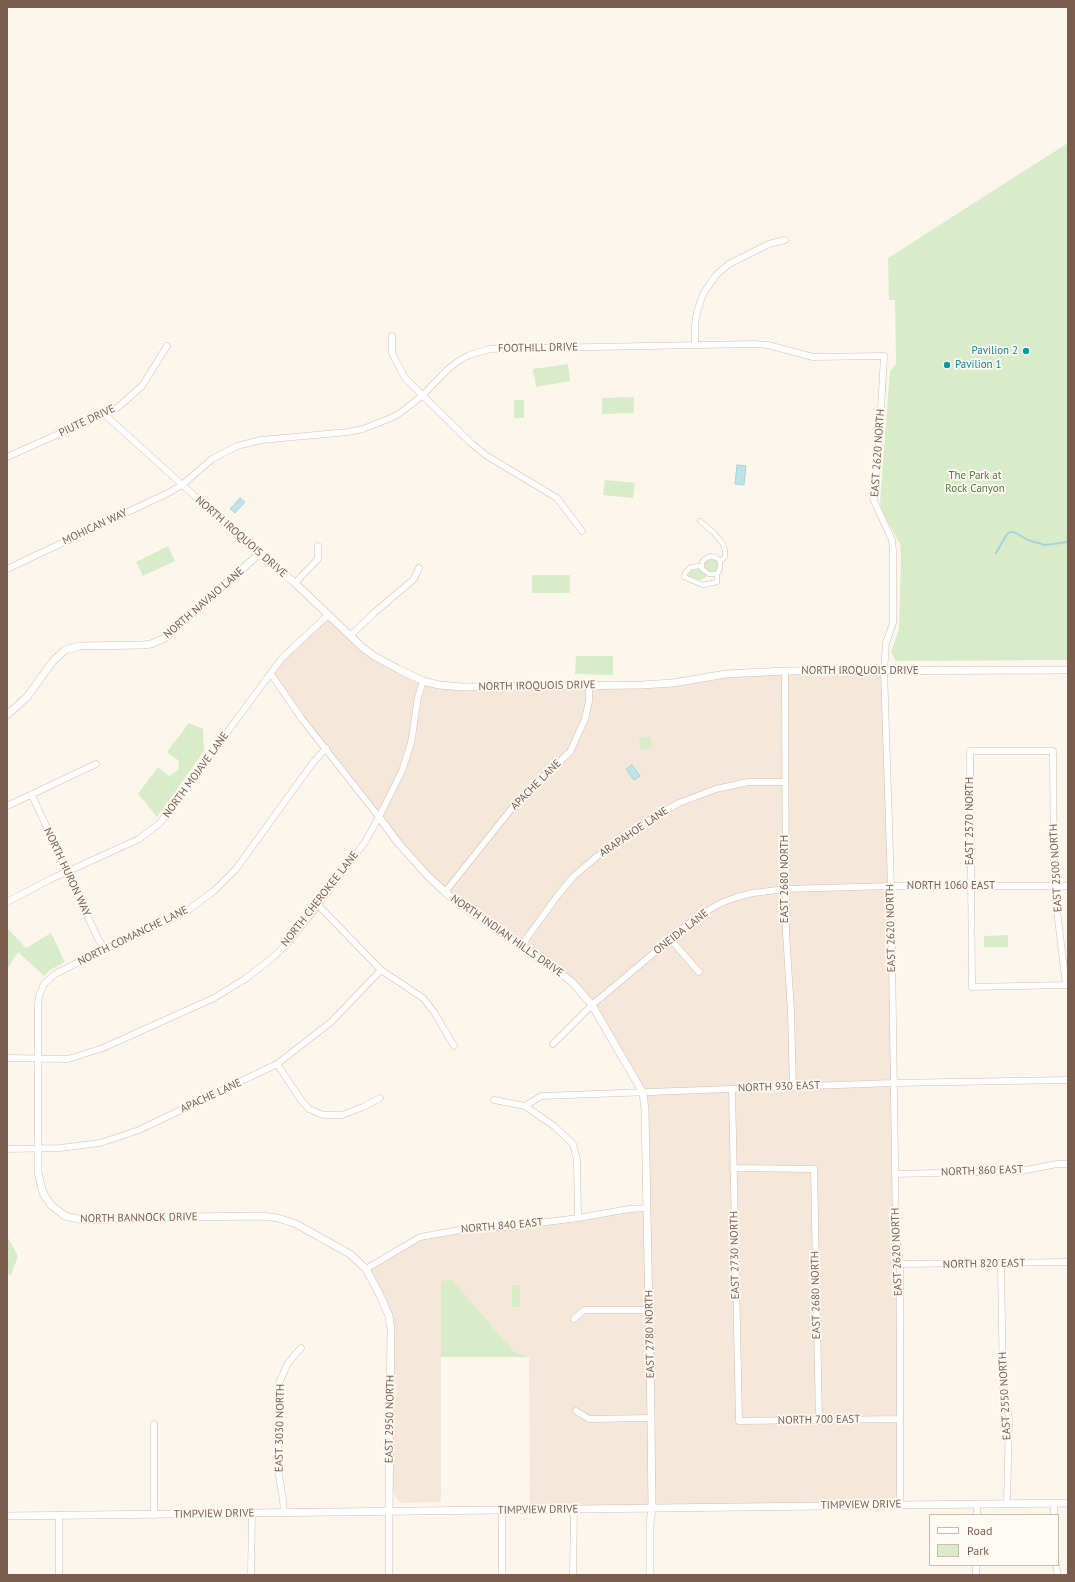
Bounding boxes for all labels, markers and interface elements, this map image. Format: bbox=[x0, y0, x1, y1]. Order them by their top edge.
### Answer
street label: FOOTHILL DRIVE bbox=[498, 341, 578, 355]
place label: Pavilion 2 bbox=[972, 344, 1018, 358]
marker: Pavilion 2 bbox=[1021, 346, 1031, 356]
place label: Pavilion 1 bbox=[955, 358, 1001, 372]
marker: Pavilion 1 bbox=[942, 360, 952, 370]
street label: PIUTE DRIVE bbox=[57, 402, 117, 440]
street label: EAST 2620 NORTH bbox=[868, 408, 888, 498]
park label: The Park at Rock Canyon bbox=[945, 469, 1005, 495]
street label: NORTH IROQUOIS DRIVE bbox=[192, 494, 290, 580]
street label: MOHICAN WAY bbox=[60, 506, 130, 548]
street label: NORTH NAVAJO LANE bbox=[161, 565, 247, 641]
street label: NORTH IROQUOIS DRIVE bbox=[801, 664, 919, 678]
street label: NORTH IROQUOIS DRIVE bbox=[478, 678, 596, 694]
street label: NORTH MOJAVE LANE bbox=[160, 729, 232, 821]
street label: APACHE LANE bbox=[508, 757, 564, 813]
street label: EAST 2570 NORTH bbox=[963, 777, 977, 865]
street label: ARAPAHOE LANE bbox=[597, 804, 671, 860]
street label: EAST 2500 NORTH bbox=[1047, 824, 1065, 912]
street label: NORTH HURON WAY bbox=[41, 826, 93, 918]
street label: EAST 2680 NORTH bbox=[778, 835, 792, 923]
street label: NORTH CHEROKEE LANE bbox=[279, 849, 361, 949]
street label: NORTH 1060 EAST bbox=[907, 879, 995, 893]
street label: EAST 2620 NORTH bbox=[884, 884, 898, 972]
street label: NORTH INDIAN HILLS DRIVE bbox=[448, 892, 566, 980]
street label: NORTH COMANCHE LANE bbox=[76, 903, 190, 969]
street label: ONEIDA LANE bbox=[651, 907, 711, 957]
street label: APACHE LANE bbox=[178, 1076, 244, 1116]
street label: NORTH 930 EAST bbox=[738, 1079, 820, 1095]
street label: NORTH 860 EAST bbox=[941, 1163, 1023, 1179]
street label: EAST 2620 NORTH bbox=[889, 1208, 905, 1296]
street label: NORTH BANNOCK DRIVE bbox=[80, 1210, 198, 1226]
street label: EAST 2730 NORTH bbox=[728, 1211, 742, 1299]
street label: NORTH 840 EAST bbox=[460, 1216, 544, 1236]
street label: EAST 2680 NORTH bbox=[809, 1251, 823, 1339]
street label: NORTH 820 EAST bbox=[943, 1257, 1025, 1271]
street label: EAST 2780 NORTH bbox=[643, 1290, 657, 1378]
street label: EAST 2550 NORTH bbox=[996, 1352, 1014, 1440]
street label: EAST 2950 NORTH bbox=[383, 1375, 397, 1463]
street label: EAST 3030 NORTH bbox=[273, 1384, 287, 1472]
street label: NORTH 700 EAST bbox=[778, 1413, 860, 1427]
street label: TIMPVIEW DRIVE bbox=[821, 1498, 901, 1512]
street label: TIMPVIEW DRIVE bbox=[498, 1503, 578, 1517]
street label: TIMPVIEW DRIVE bbox=[174, 1507, 254, 1521]
legend bbox=[929, 1514, 1059, 1566]
text: Road bbox=[967, 1523, 992, 1538]
text: Park bbox=[967, 1543, 989, 1558]

